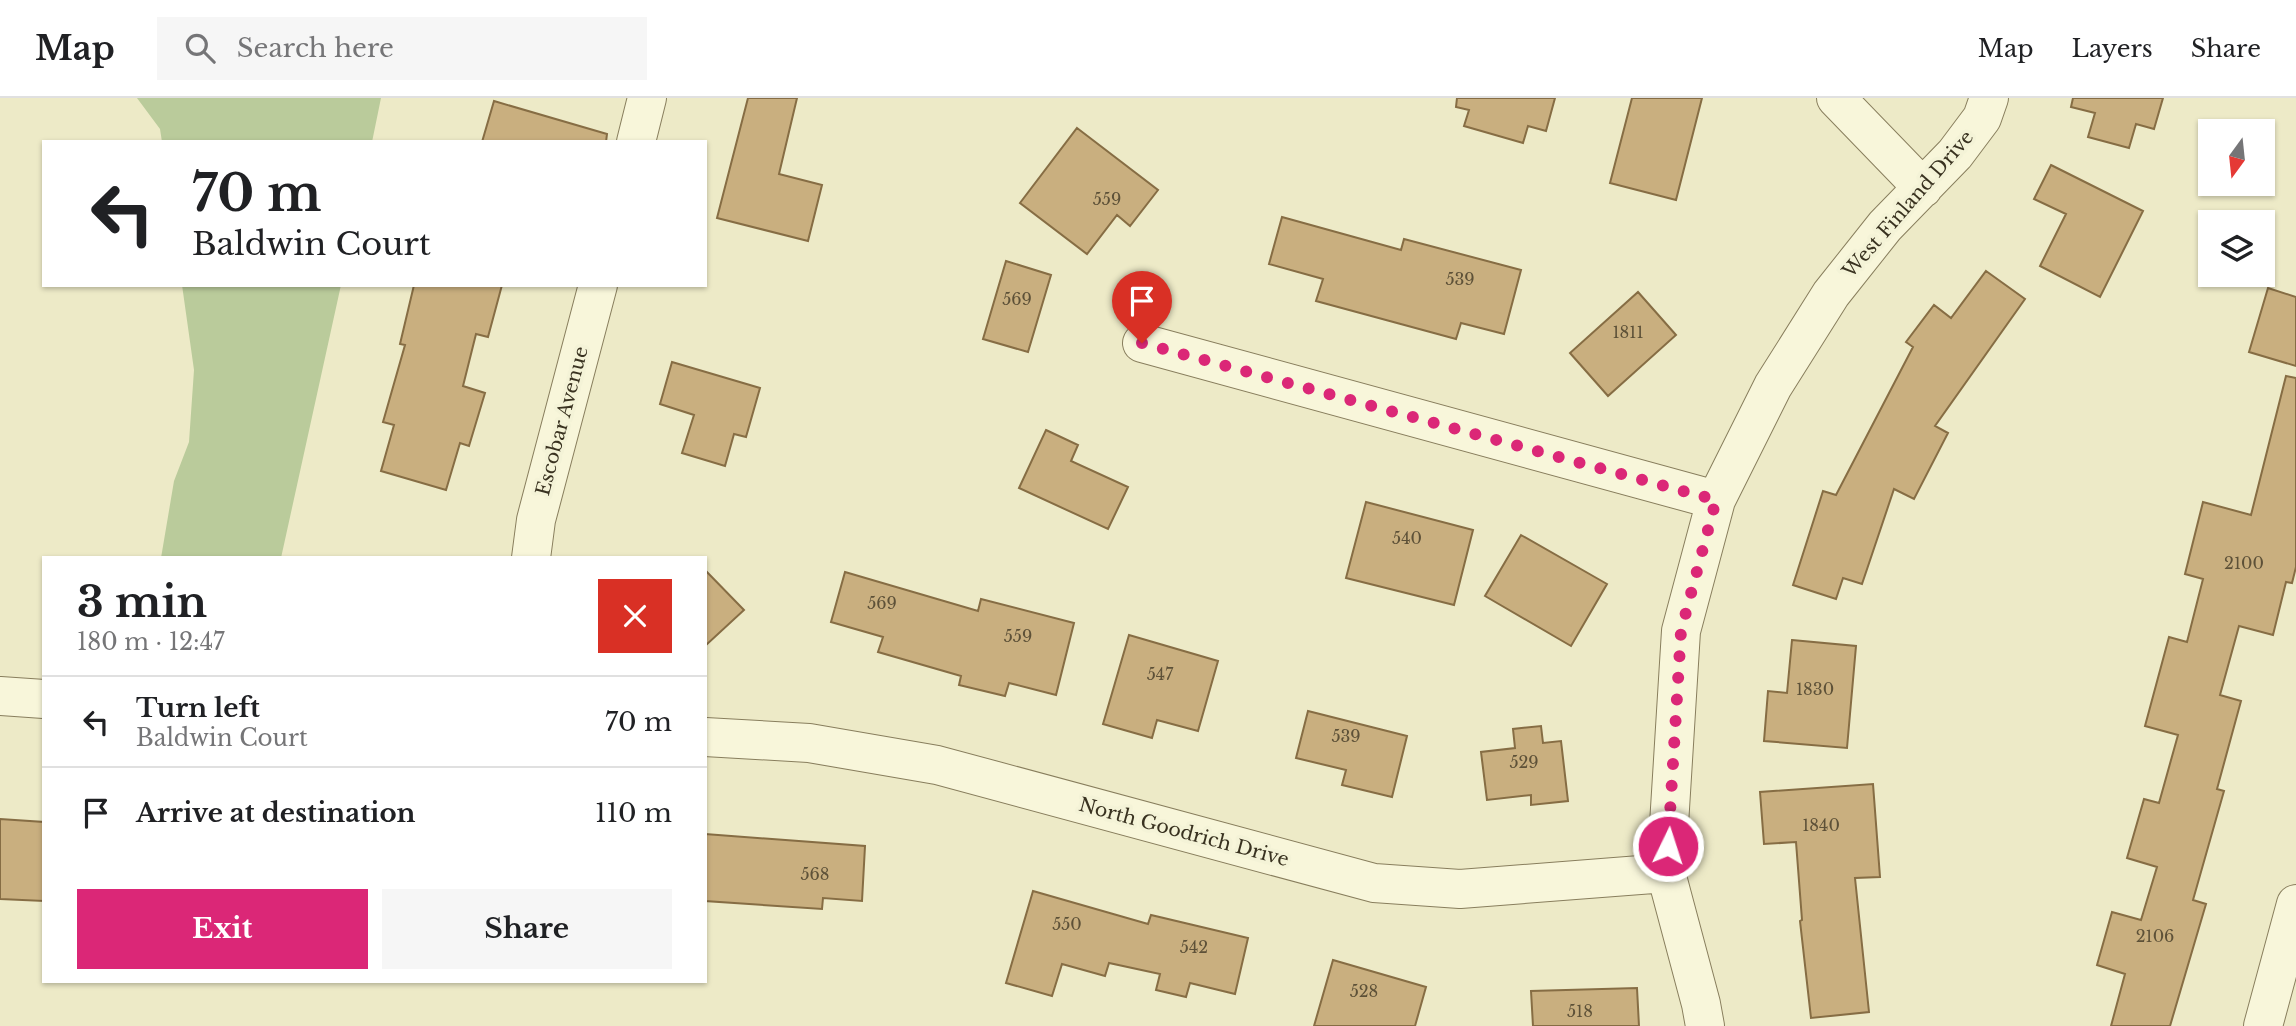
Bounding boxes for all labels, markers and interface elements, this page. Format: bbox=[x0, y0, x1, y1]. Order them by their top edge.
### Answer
search box bbox=[157, 17, 647, 80]
text: Map bbox=[35, 28, 115, 69]
icon: search bbox=[181, 29, 219, 67]
text: Search here bbox=[237, 32, 394, 64]
text: Map bbox=[1978, 34, 2034, 63]
text: Layers bbox=[2072, 34, 2153, 63]
text: Share bbox=[2191, 34, 2261, 63]
north arrow bbox=[2198, 119, 2275, 196]
map controls bbox=[2198, 119, 2275, 287]
street label: West Finland Drive bbox=[1837, 126, 1978, 283]
text: 70 m bbox=[192, 163, 322, 224]
icon: left bbox=[77, 168, 168, 259]
house number: 559 bbox=[1093, 189, 1121, 209]
button: layers bbox=[2198, 210, 2275, 287]
text: Baldwin Court bbox=[192, 224, 431, 264]
house number: 539 bbox=[1445, 269, 1475, 289]
pin bbox=[1112, 271, 1172, 343]
icon: arrive bbox=[1123, 282, 1161, 320]
house number: 569 bbox=[1002, 289, 1032, 309]
house number: 1811 bbox=[1612, 322, 1644, 342]
street label: Escobar Avenue bbox=[531, 344, 593, 498]
house number: 540 bbox=[1392, 528, 1422, 548]
house number: 2100 bbox=[2224, 553, 2264, 573]
text: 3 min bbox=[77, 576, 207, 628]
button: close bbox=[598, 579, 672, 653]
house number: 569 bbox=[867, 593, 897, 613]
house number: 559 bbox=[1004, 626, 1032, 646]
text: 180 m · 12:47 bbox=[77, 628, 225, 656]
house number: 547 bbox=[1147, 664, 1174, 684]
house number: 1830 bbox=[1796, 679, 1834, 699]
text: Turn left bbox=[136, 692, 260, 724]
icon: left bbox=[77, 703, 115, 741]
text: 70 m bbox=[605, 706, 672, 738]
text: Baldwin Court bbox=[136, 724, 308, 752]
house number: 539 bbox=[1331, 726, 1361, 746]
house number: 529 bbox=[1509, 752, 1539, 772]
street label: North Goodrich Drive bbox=[1076, 793, 1292, 871]
icon: arrive bbox=[77, 794, 115, 832]
text: Arrive at destination bbox=[136, 797, 416, 829]
text: 110 m bbox=[595, 797, 672, 829]
position arrow bbox=[1631, 809, 1705, 883]
house number: 1840 bbox=[1802, 815, 1840, 835]
house number: 568 bbox=[800, 864, 830, 884]
button: Exit bbox=[77, 889, 368, 969]
button: Share bbox=[382, 889, 672, 969]
house number: 550 bbox=[1052, 914, 1082, 934]
house number: 2106 bbox=[2136, 926, 2174, 946]
house number: 542 bbox=[1180, 937, 1208, 957]
house number: 528 bbox=[1350, 981, 1378, 1001]
house number: 518 bbox=[1567, 1001, 1593, 1021]

